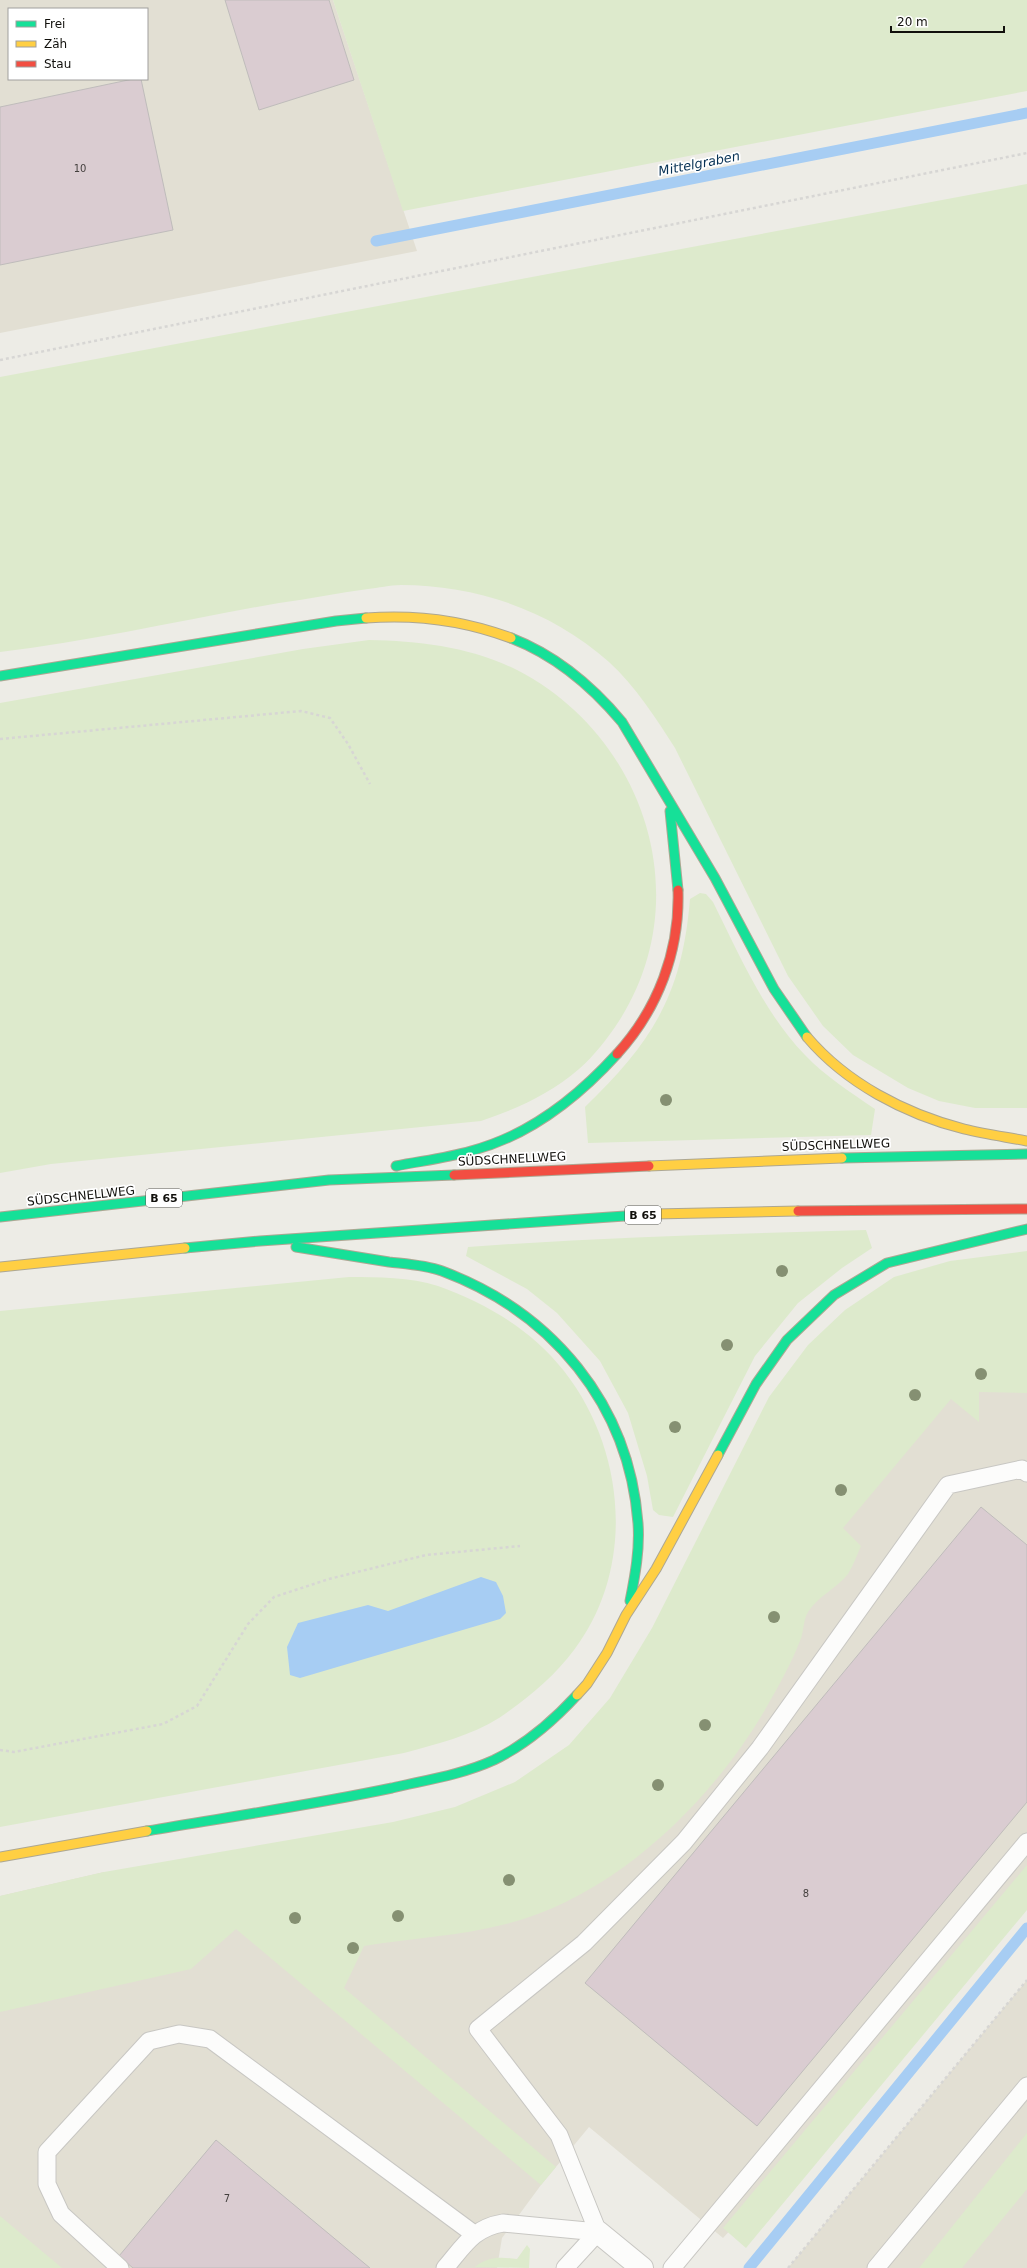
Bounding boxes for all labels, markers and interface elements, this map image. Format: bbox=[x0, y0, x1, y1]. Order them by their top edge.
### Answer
legend bbox=[8, 8, 148, 80]
scale bar bbox=[891, 8, 1004, 34]
text: 20 m bbox=[897, 15, 928, 29]
text: Frei bbox=[44, 17, 65, 31]
text: Zäh bbox=[44, 37, 67, 51]
text: Stau bbox=[44, 57, 71, 71]
water label: Mittelgraben bbox=[657, 148, 741, 179]
house number: 10 bbox=[74, 163, 86, 174]
street label: SÜDSCHNELLWEG bbox=[782, 1134, 890, 1154]
street label: SÜDSCHNELLWEG bbox=[457, 1147, 566, 1169]
street label: SÜDSCHNELLWEG bbox=[26, 1181, 136, 1209]
road number: B 65 bbox=[146, 1189, 182, 1207]
road number: B 65 bbox=[625, 1206, 661, 1224]
house number: 8 bbox=[803, 1888, 809, 1899]
house number: 7 bbox=[224, 2193, 230, 2204]

